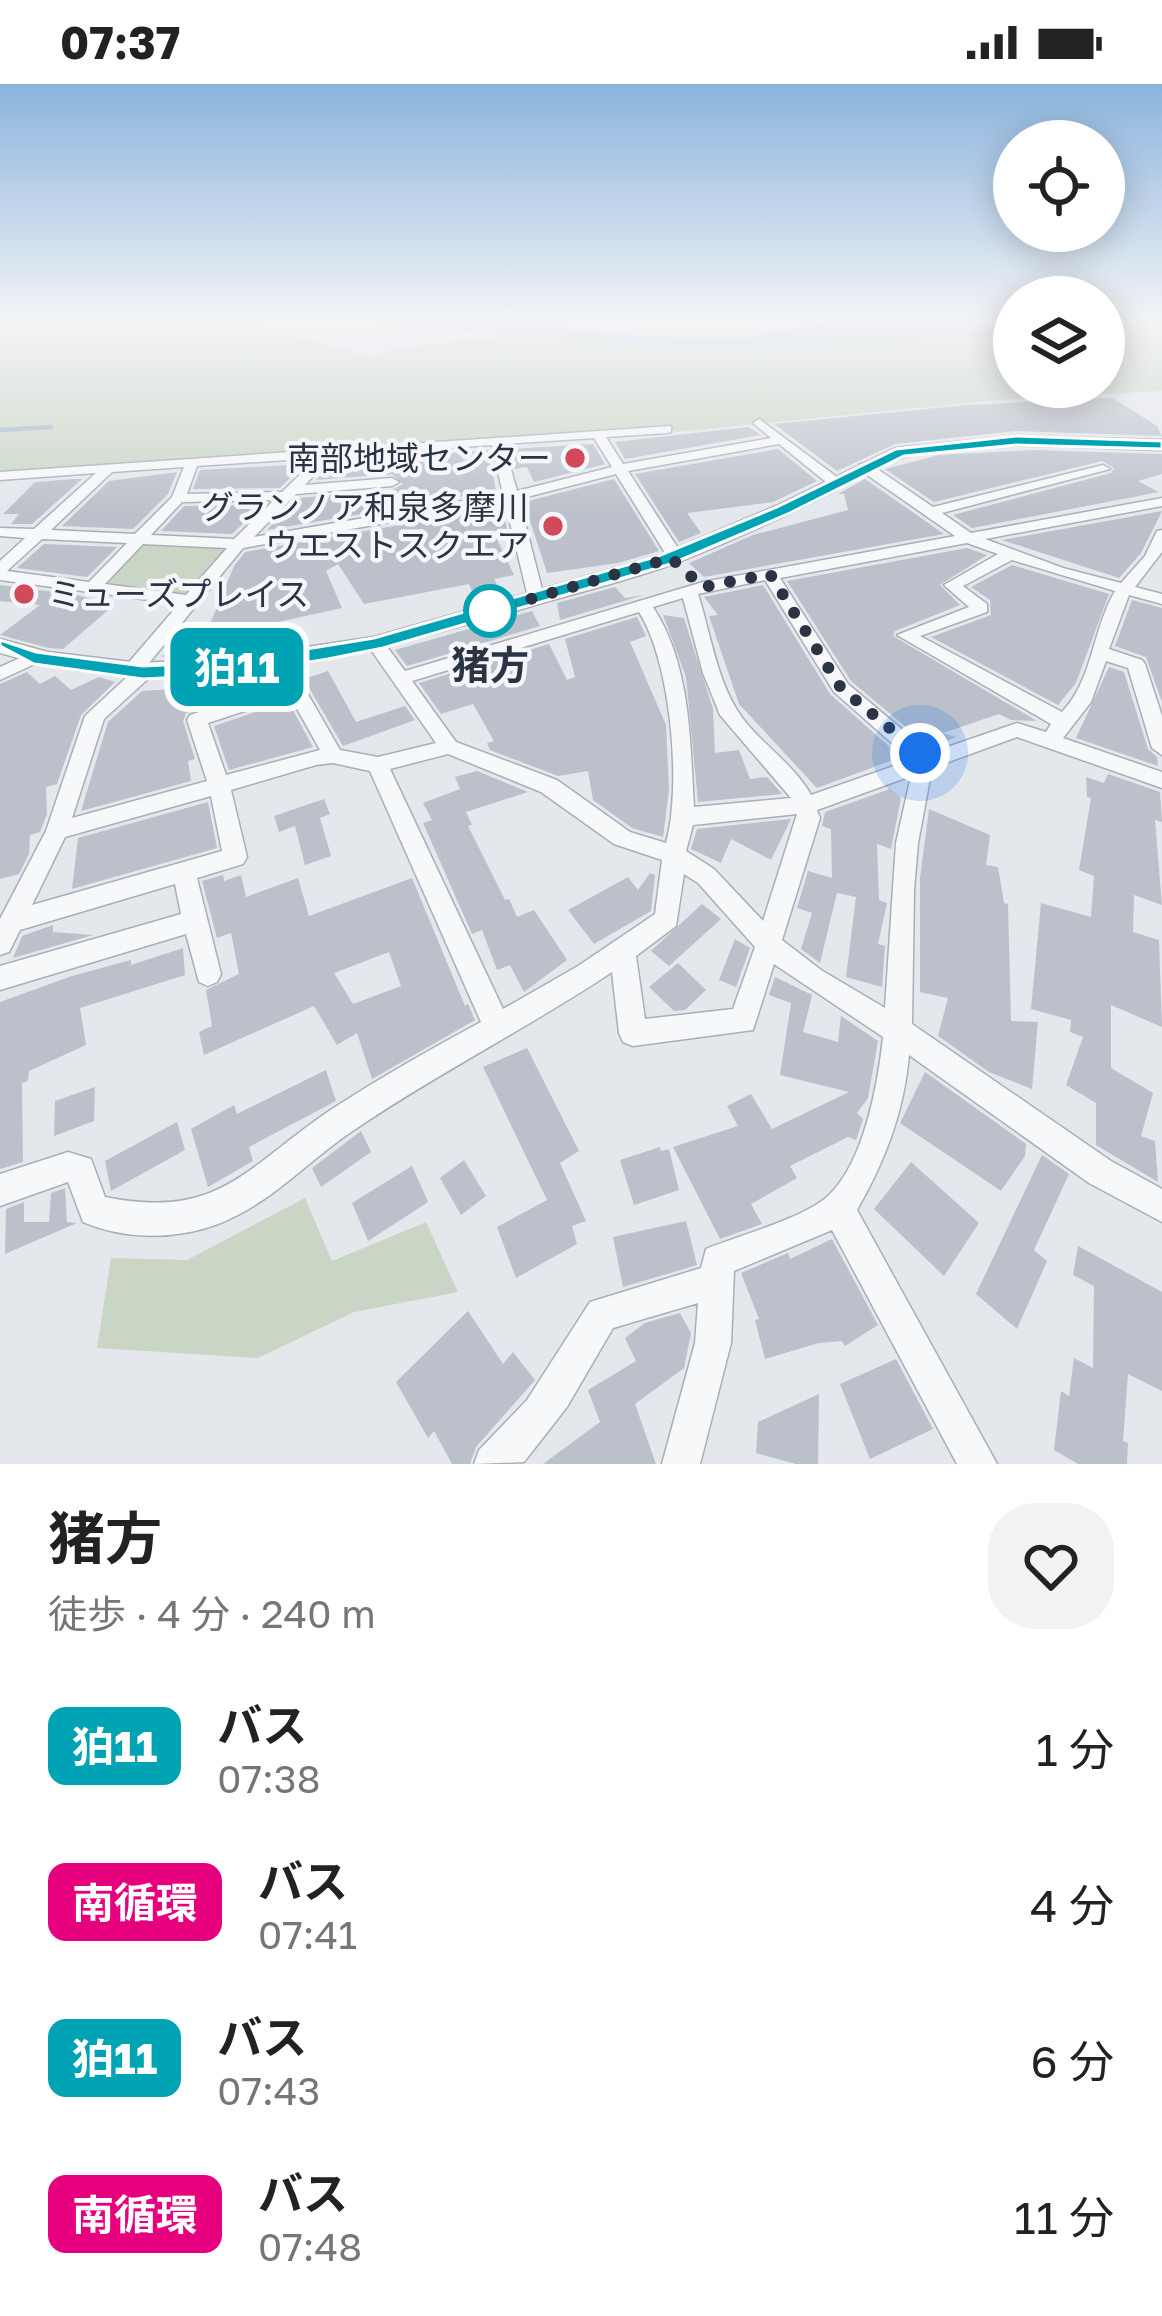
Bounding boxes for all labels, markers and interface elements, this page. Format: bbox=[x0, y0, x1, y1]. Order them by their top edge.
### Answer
text: 07:37 bbox=[60, 15, 180, 69]
map controls bbox=[993, 120, 1125, 408]
button: locate bbox=[993, 120, 1125, 252]
button: layers bbox=[993, 276, 1125, 408]
place label: 南部地域センター bbox=[287, 438, 551, 477]
marker: 南部地域センター bbox=[562, 445, 588, 471]
place label: グランノア和泉多摩川 ウエストスクエア bbox=[201, 487, 529, 564]
marker: グランノア和泉多摩川 ウエストスクエア bbox=[540, 513, 566, 539]
place label: ミューズプレイス bbox=[48, 574, 309, 613]
marker: ミューズプレイス bbox=[11, 581, 37, 607]
marker: 猪方 bbox=[465, 586, 515, 636]
line badge: 狛11 bbox=[168, 628, 306, 706]
place label: 猪方 bbox=[451, 641, 529, 688]
text: 狛11 bbox=[194, 642, 280, 692]
your location bbox=[890, 723, 950, 783]
text: 猪方 bbox=[48, 1503, 162, 1572]
button: heart bbox=[988, 1503, 1114, 1629]
text: 徒歩 · 4 分 · 240 m bbox=[48, 1590, 376, 1637]
text: バス bbox=[217, 1698, 307, 1752]
text: 狛11 bbox=[72, 1721, 157, 1771]
text: 1 分 bbox=[1036, 1722, 1114, 1776]
text: 07:38 bbox=[217, 1755, 320, 1802]
text: バス bbox=[258, 1854, 348, 1908]
text: 南循環 bbox=[72, 1877, 198, 1927]
text: 4 分 bbox=[1030, 1878, 1114, 1932]
text: 07:41 bbox=[258, 1911, 357, 1958]
text: バス bbox=[217, 2010, 307, 2064]
text: 狛11 bbox=[72, 2033, 157, 2083]
text: 6 分 bbox=[1031, 2034, 1114, 2088]
text: 07:43 bbox=[217, 2067, 320, 2114]
text: バス bbox=[258, 2166, 348, 2220]
text: 南循環 bbox=[72, 2189, 198, 2239]
text: 11 分 bbox=[1014, 2190, 1114, 2244]
text: 07:48 bbox=[258, 2223, 362, 2270]

